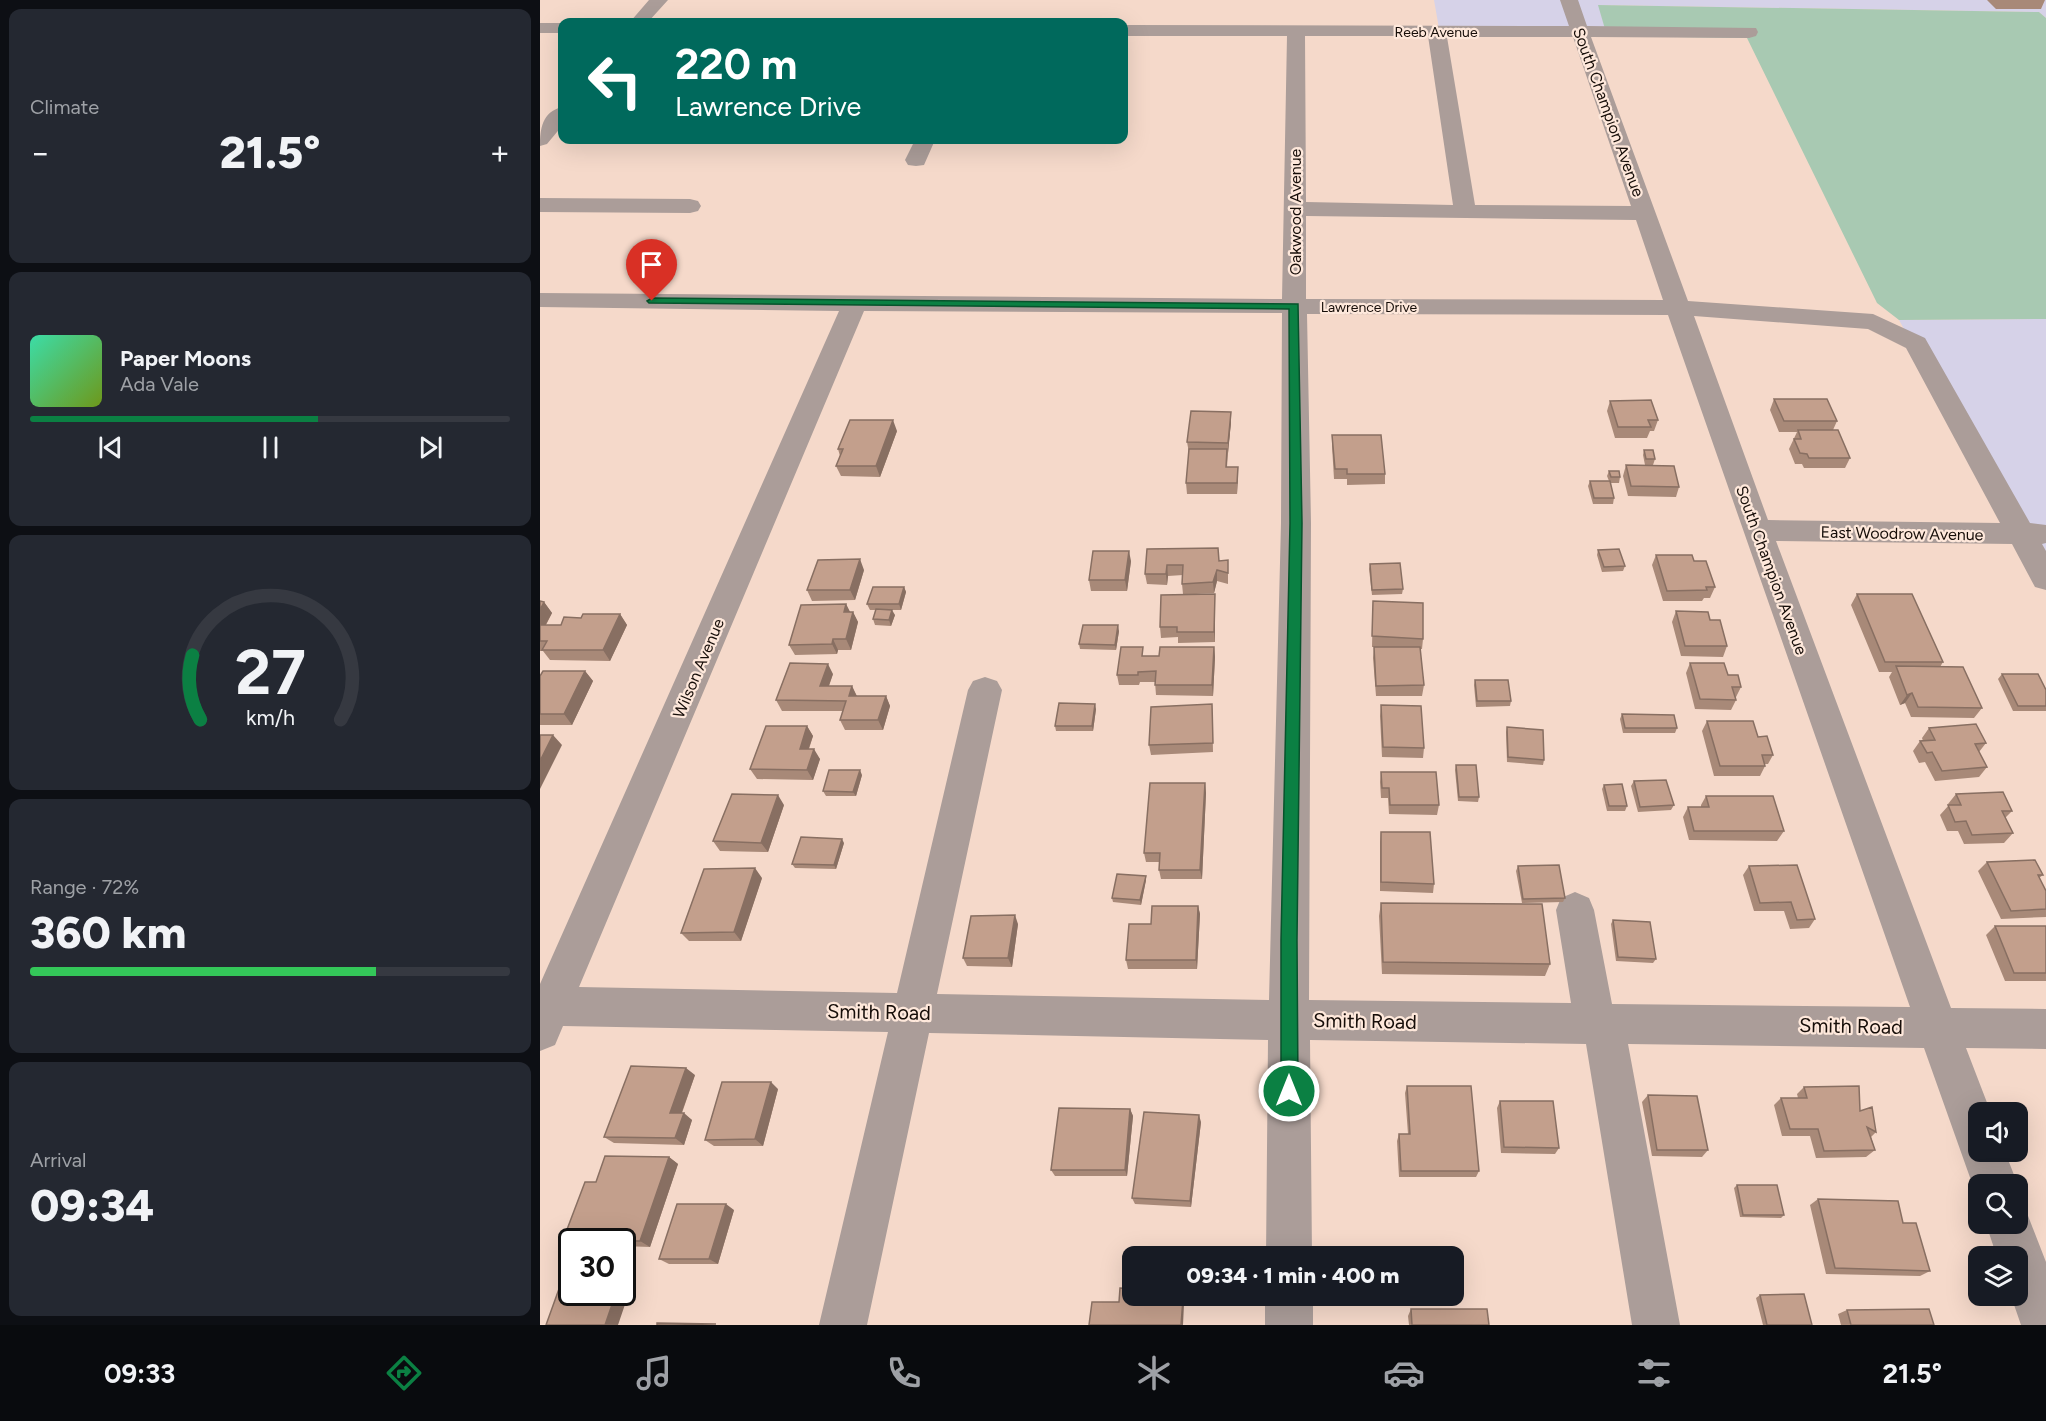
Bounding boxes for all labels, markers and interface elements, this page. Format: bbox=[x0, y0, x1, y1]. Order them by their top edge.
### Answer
street label: Reeb Avenue bbox=[1394, 24, 1478, 41]
street label: South Champion Avenue bbox=[1569, 25, 1648, 200]
text: 220 m bbox=[675, 39, 797, 90]
icon: left bbox=[576, 42, 654, 120]
text: Lawrence Drive bbox=[675, 90, 861, 123]
text: Climate bbox=[30, 95, 99, 119]
text: 21.5° bbox=[219, 125, 321, 179]
text: − bbox=[30, 133, 51, 172]
text: + bbox=[489, 133, 510, 172]
street label: Oakwood Avenue bbox=[1286, 148, 1305, 275]
pin bbox=[626, 239, 677, 301]
icon: arrive bbox=[635, 248, 668, 281]
street label: Lawrence Drive bbox=[1321, 299, 1418, 316]
text: Paper Moons bbox=[120, 345, 251, 372]
text: Ada Vale bbox=[120, 372, 199, 396]
icon: previous bbox=[94, 431, 127, 464]
icon: pause bbox=[254, 431, 287, 464]
icon: next bbox=[414, 431, 447, 464]
street label: South Champion Avenue bbox=[1732, 483, 1811, 658]
street label: East Woodrow Avenue bbox=[1820, 523, 1984, 544]
street label: Wilson Avenue bbox=[669, 615, 728, 721]
text: 27 bbox=[235, 635, 305, 710]
text: km/h bbox=[246, 705, 294, 730]
text: Range · 72% bbox=[30, 875, 139, 899]
text: 360 km bbox=[30, 905, 186, 959]
street label: Smith Road bbox=[827, 999, 931, 1025]
street label: Smith Road bbox=[1313, 1008, 1417, 1034]
street label: Smith Road bbox=[1799, 1013, 1903, 1039]
position arrow bbox=[1257, 1059, 1321, 1123]
map controls bbox=[1968, 1102, 2028, 1306]
button: sound bbox=[1968, 1102, 2028, 1162]
text: Arrival bbox=[30, 1148, 86, 1172]
button: search bbox=[1968, 1174, 2028, 1234]
text: 09:34 bbox=[30, 1178, 154, 1232]
speed limit sign: 30 bbox=[558, 1228, 636, 1306]
button: layers bbox=[1968, 1246, 2028, 1306]
text: 09:34 · 1 min · 400 m bbox=[1187, 1262, 1399, 1289]
icon: directions bbox=[383, 1352, 425, 1394]
icon: music bbox=[633, 1352, 675, 1394]
icon: phone bbox=[883, 1352, 925, 1394]
icon: climate bbox=[1133, 1352, 1175, 1394]
icon: car bbox=[1383, 1352, 1425, 1394]
icon: filters bbox=[1633, 1352, 1675, 1394]
text: 09:33 bbox=[104, 1357, 175, 1390]
text: 21.5° bbox=[1882, 1357, 1942, 1390]

